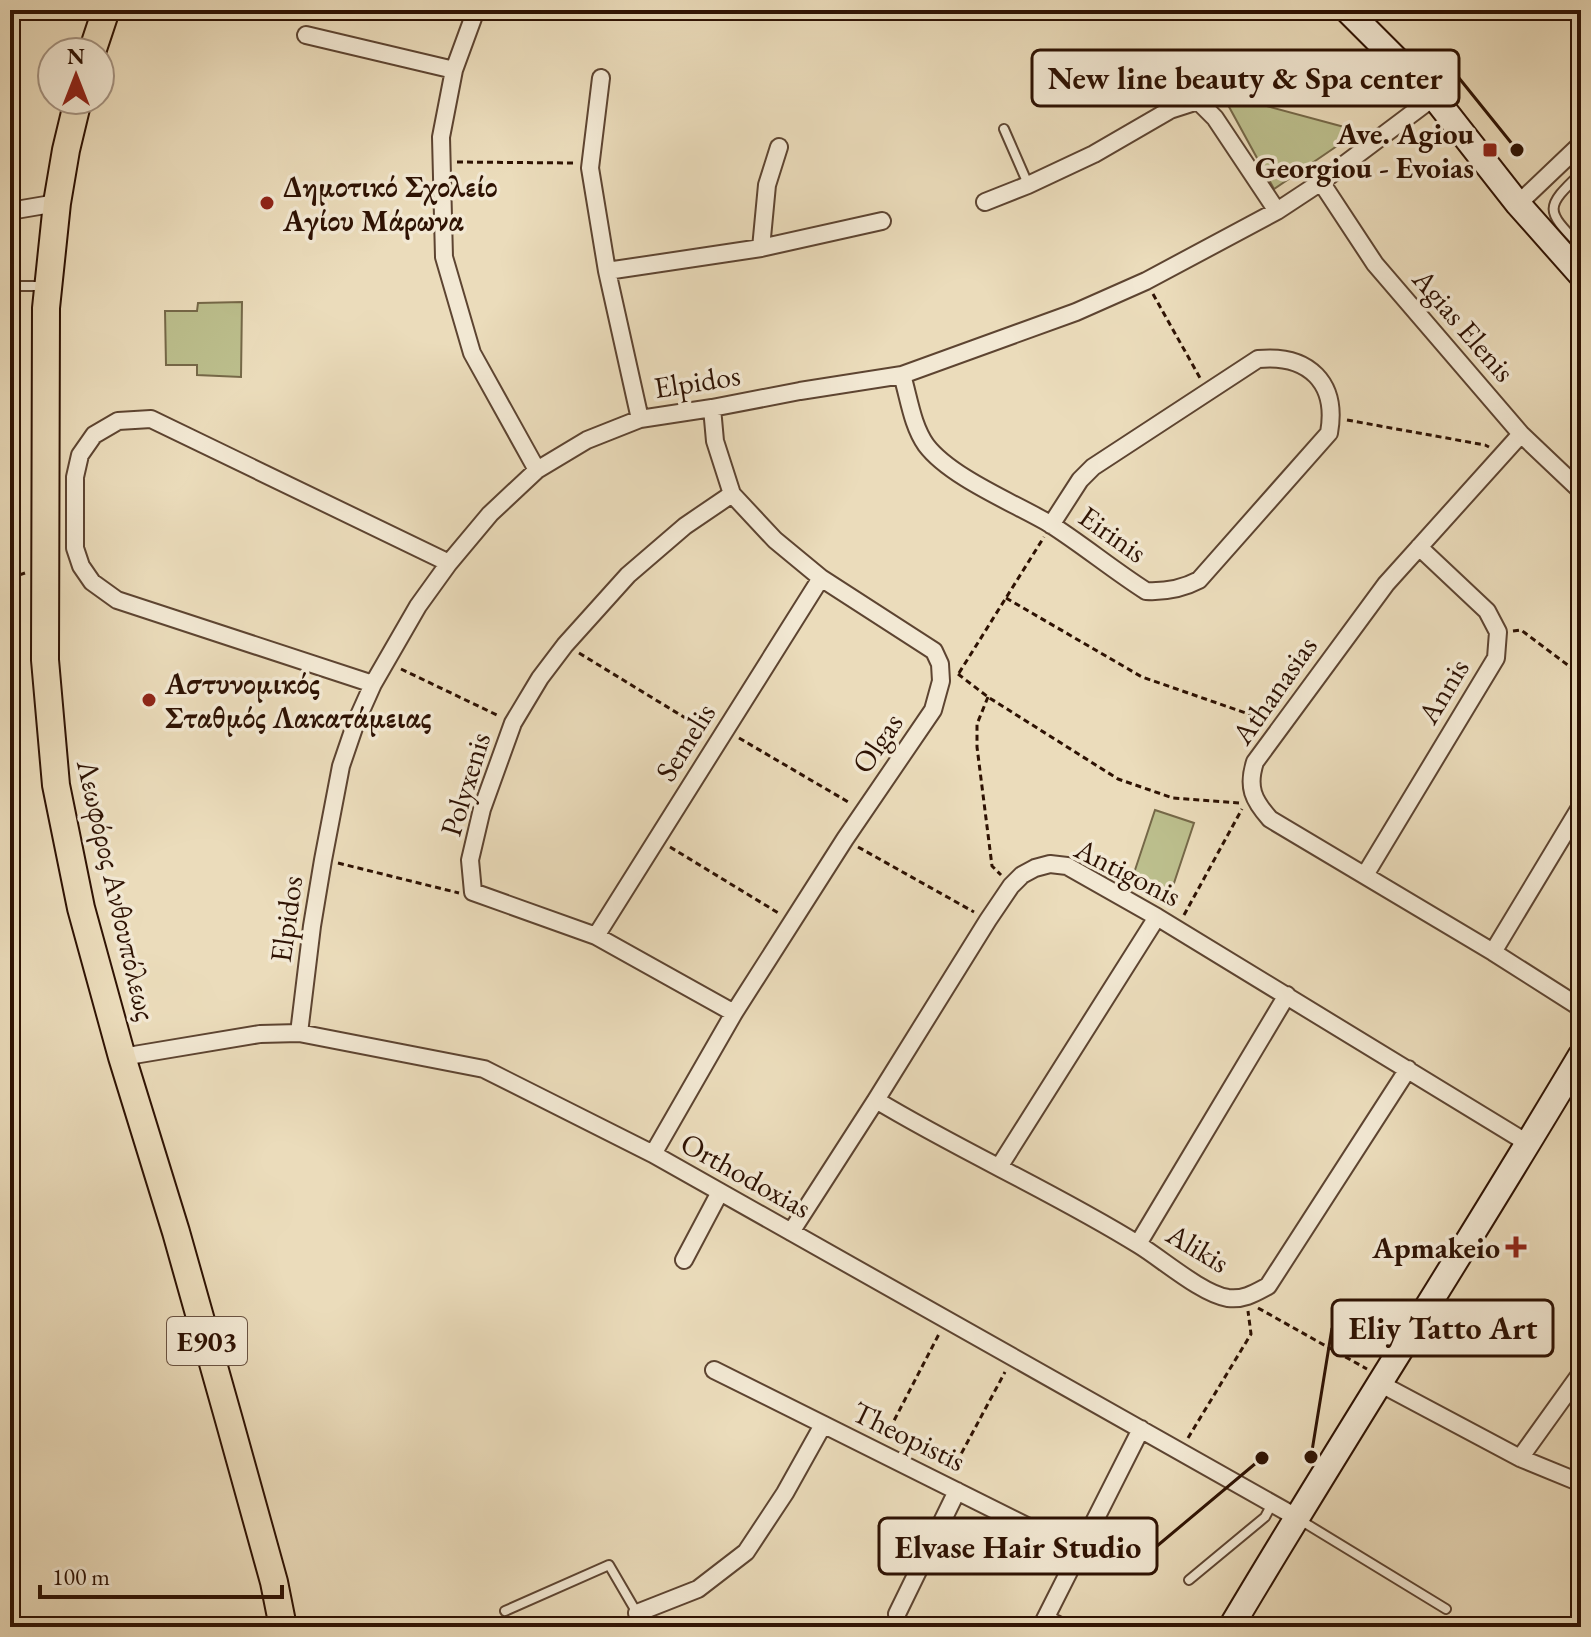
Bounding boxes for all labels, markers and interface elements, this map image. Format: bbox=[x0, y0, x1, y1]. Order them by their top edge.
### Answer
north arrow bbox=[36, 36, 116, 116]
text: N bbox=[67, 42, 85, 71]
callout: New line beauty & Spa center bbox=[1032, 50, 1459, 106]
text: New line beauty & Spa center bbox=[1047, 57, 1443, 99]
place label: Ave. Agiou Georgiou - Evoias bbox=[1255, 114, 1474, 187]
marker: Ave. Agiou Georgiou - Evoias bbox=[1481, 141, 1499, 159]
place label: Δημοτικό Σχολείο Αγίου Μάρωνα bbox=[282, 167, 498, 240]
marker: Δημοτικό Σχολείο Αγίου Μάρωνα bbox=[258, 194, 276, 212]
street label: Agias Elenis bbox=[1404, 260, 1524, 390]
street label: Elpidos bbox=[651, 355, 743, 407]
street label: Eirinis bbox=[1071, 497, 1155, 571]
street label: Athanasias bbox=[1222, 628, 1326, 753]
street label: Annis bbox=[1408, 651, 1478, 732]
place label: Αστυνομικός Σταθμός Λακατάμειας bbox=[164, 664, 432, 737]
marker: Αστυνομικός Σταθμός Λακατάμειας bbox=[140, 691, 158, 709]
street label: Semelis bbox=[646, 696, 724, 788]
street label: Olgas bbox=[843, 705, 911, 781]
street label: Polyxenis bbox=[431, 727, 499, 841]
street label: Λεωφόρος Ανθουπόλεως bbox=[68, 755, 166, 1024]
street label: Antigonis bbox=[1067, 828, 1188, 915]
street label: Elpidos bbox=[261, 873, 311, 965]
street label: Orthodoxias bbox=[674, 1123, 818, 1227]
street label: Alikis bbox=[1159, 1214, 1237, 1282]
place label: Apmakeio bbox=[1371, 1228, 1500, 1267]
marker: Apmakeio bbox=[1507, 1238, 1525, 1256]
callout: Eliy Tatto Art bbox=[1332, 1300, 1553, 1356]
text: Eliy Tatto Art bbox=[1349, 1307, 1537, 1349]
road number: E903 bbox=[167, 1317, 247, 1365]
street label: Theopistis bbox=[846, 1392, 972, 1480]
callout: Elvase Hair Studio bbox=[879, 1518, 1157, 1574]
text: Elvase Hair Studio bbox=[895, 1526, 1141, 1568]
scale bar bbox=[40, 1549, 282, 1599]
text: 100 m bbox=[52, 1561, 110, 1592]

